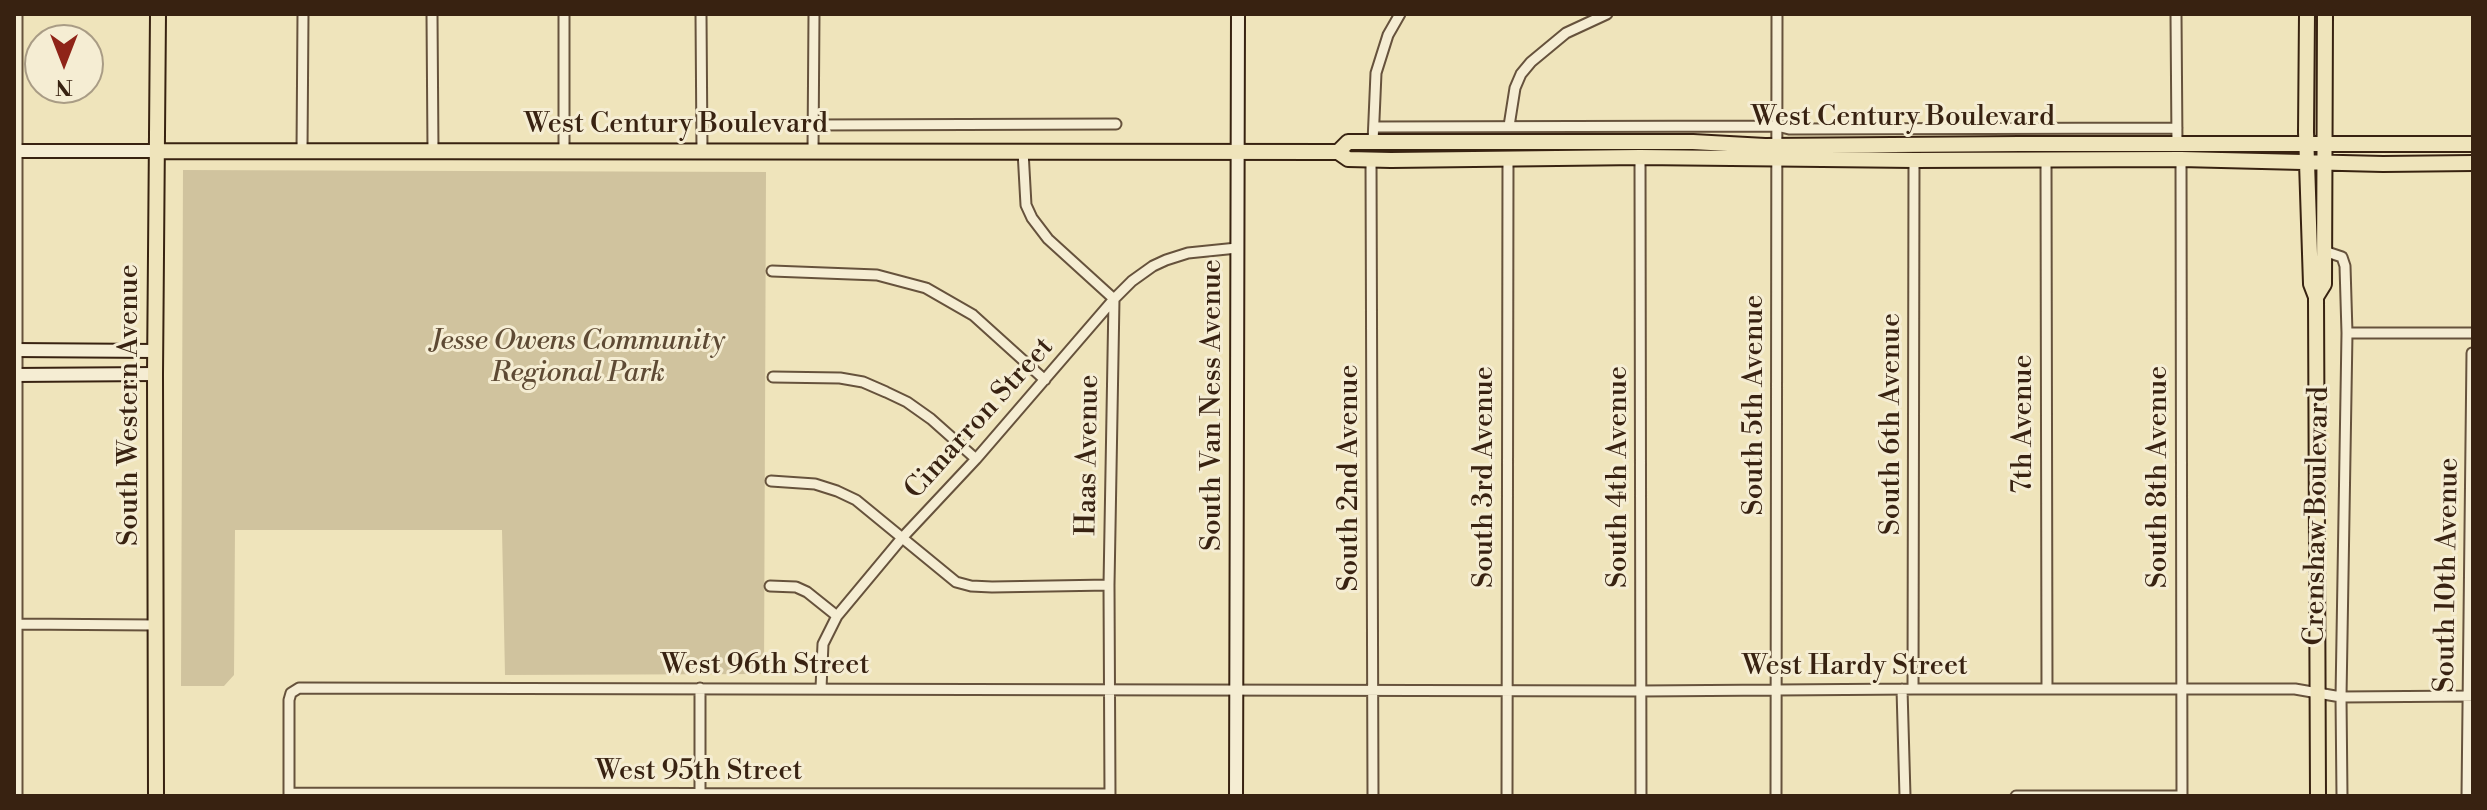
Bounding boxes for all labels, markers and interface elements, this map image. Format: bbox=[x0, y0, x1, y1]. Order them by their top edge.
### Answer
north arrow bbox=[24, 24, 104, 104]
text: N bbox=[55, 73, 73, 100]
street label: West Century Boulevard bbox=[1751, 101, 2055, 135]
street label: West Century Boulevard bbox=[524, 108, 828, 142]
street label: South Van Ness Avenue bbox=[1196, 259, 1230, 551]
street label: South Western Avenue bbox=[113, 264, 147, 546]
street label: South 5th Avenue bbox=[1738, 295, 1772, 515]
street label: South 6th Avenue bbox=[1875, 313, 1909, 535]
park label: Jesse Owens Community Regional Park bbox=[431, 325, 725, 391]
street label: Cimarron Street bbox=[899, 331, 1061, 507]
street label: 7th Avenue bbox=[2007, 354, 2041, 494]
street label: South 2nd Avenue bbox=[1333, 364, 1367, 592]
street label: South 3rd Avenue bbox=[1468, 366, 1502, 588]
street label: South 4th Avenue bbox=[1602, 366, 1636, 588]
street label: South 8th Avenue bbox=[2142, 366, 2176, 588]
street label: Haas Avenue bbox=[1071, 374, 1107, 536]
street label: Crenshaw Boulevard bbox=[2299, 386, 2337, 646]
street label: South 10th Avenue bbox=[2429, 457, 2467, 693]
street label: West 96th Street bbox=[661, 649, 869, 683]
street label: West Hardy Street bbox=[1742, 650, 1968, 684]
street label: West 95th Street bbox=[595, 755, 803, 789]

